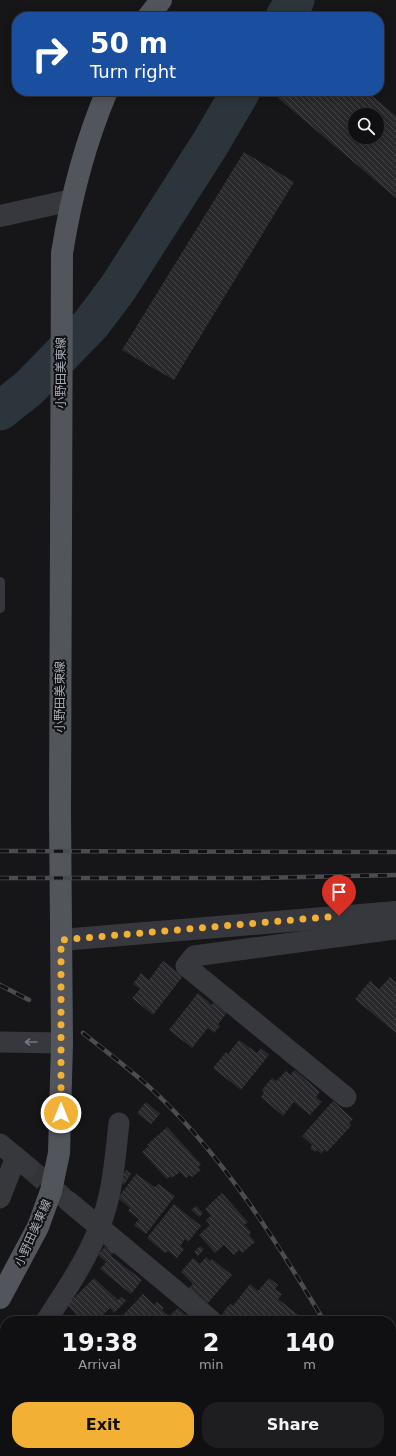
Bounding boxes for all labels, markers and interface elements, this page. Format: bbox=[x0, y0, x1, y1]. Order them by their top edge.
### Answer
text: 50 m bbox=[90, 27, 168, 60]
icon: right bbox=[24, 28, 76, 80]
text: Turn right bbox=[90, 61, 176, 82]
map controls bbox=[348, 108, 384, 144]
button: search bbox=[348, 108, 384, 144]
street label: 小野田美東線 bbox=[54, 337, 68, 409]
street label: 小野田美東線 bbox=[53, 661, 67, 733]
pin bbox=[322, 875, 356, 916]
icon: arrive bbox=[328, 881, 350, 903]
one-way arrow bbox=[25, 1038, 38, 1046]
position arrow bbox=[40, 1092, 82, 1134]
street label: 小野田美東線 bbox=[12, 1197, 54, 1269]
text: 19:38 bbox=[61, 1329, 138, 1357]
text: 2 bbox=[203, 1329, 219, 1357]
text: 140 bbox=[285, 1329, 335, 1357]
text: Arrival bbox=[78, 1357, 121, 1372]
text: min bbox=[199, 1357, 223, 1372]
text: m bbox=[303, 1357, 316, 1372]
button: Exit bbox=[12, 1402, 194, 1448]
button: Share bbox=[202, 1402, 384, 1448]

